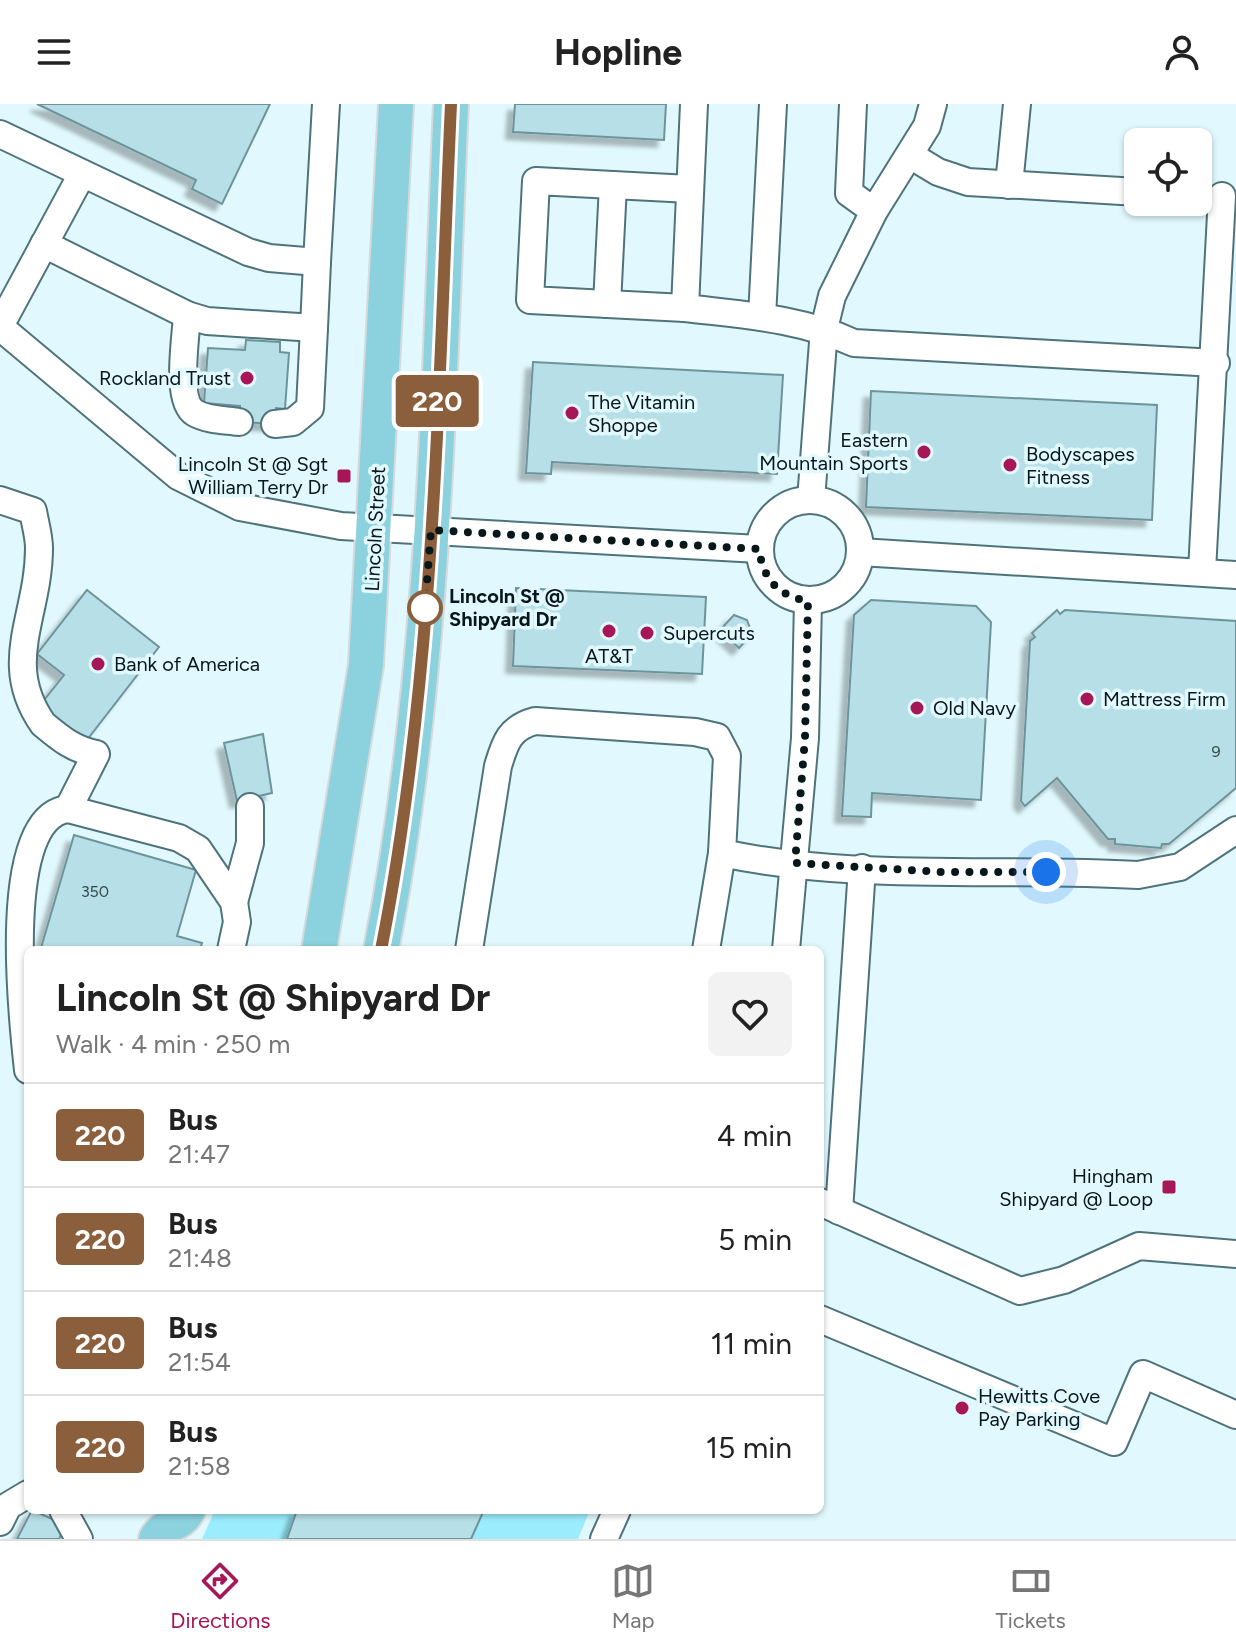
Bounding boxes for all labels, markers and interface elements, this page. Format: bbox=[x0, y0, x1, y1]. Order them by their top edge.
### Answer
icon: menu bbox=[32, 30, 76, 74]
icon: person bbox=[1160, 30, 1204, 74]
text: Hopline bbox=[554, 31, 682, 74]
map controls bbox=[1124, 128, 1212, 216]
button: locate bbox=[1124, 128, 1212, 216]
place label: Rockland Trust bbox=[99, 366, 231, 390]
marker: Rockland Trust bbox=[238, 369, 256, 387]
line badge: 220 bbox=[391, 375, 483, 427]
text: 220 bbox=[412, 384, 462, 418]
place label: The Vitamin Shoppe bbox=[588, 390, 695, 437]
marker: The Vitamin Shoppe bbox=[563, 404, 581, 422]
place label: Eastern Mountain Sports bbox=[759, 428, 908, 475]
place label: Bodyscapes Fitness bbox=[1026, 442, 1134, 489]
marker: Eastern Mountain Sports bbox=[915, 443, 933, 461]
place label: Lincoln St @ Sgt William Terry Dr bbox=[178, 452, 328, 499]
marker: Bodyscapes Fitness bbox=[1001, 456, 1019, 474]
street label: Lincoln Street bbox=[360, 466, 390, 592]
marker: Lincoln St @ Sgt William Terry Dr bbox=[335, 467, 353, 485]
place label: Lincoln St @ Shipyard Dr bbox=[449, 584, 565, 631]
marker: Lincoln St @ Shipyard Dr bbox=[408, 591, 442, 625]
place label: Supercuts bbox=[663, 621, 755, 645]
marker: AT&T bbox=[600, 622, 618, 640]
marker: Supercuts bbox=[638, 624, 656, 642]
place label: AT&T bbox=[585, 644, 633, 668]
place label: Bank of America bbox=[114, 652, 260, 676]
marker: Bank of America bbox=[89, 655, 107, 673]
place label: Mattress Firm bbox=[1103, 687, 1226, 711]
marker: Mattress Firm bbox=[1078, 690, 1096, 708]
place label: Old Navy bbox=[933, 696, 1017, 720]
marker: Old Navy bbox=[908, 699, 926, 717]
house number: 9 bbox=[1211, 742, 1221, 761]
your location bbox=[1026, 852, 1066, 892]
house number: 350 bbox=[81, 882, 109, 901]
button: heart bbox=[708, 972, 792, 1056]
text: Lincoln St @ Shipyard Dr bbox=[56, 975, 490, 1021]
text: Walk · 4 min · 250 m bbox=[56, 1028, 290, 1060]
text: Bus bbox=[168, 1101, 217, 1138]
text: 4 min bbox=[717, 1117, 792, 1154]
text: 220 bbox=[75, 1118, 125, 1152]
text: 21:47 bbox=[168, 1138, 230, 1170]
place label: Hingham Shipyard @ Loop bbox=[999, 1164, 1153, 1211]
marker: Hingham Shipyard @ Loop bbox=[1160, 1178, 1178, 1196]
text: Bus bbox=[168, 1205, 217, 1242]
text: 5 min bbox=[718, 1221, 792, 1258]
text: 220 bbox=[75, 1222, 125, 1256]
text: 21:48 bbox=[168, 1242, 232, 1274]
text: Bus bbox=[168, 1309, 217, 1346]
text: 11 min bbox=[711, 1325, 792, 1362]
text: 220 bbox=[75, 1326, 125, 1360]
text: 21:54 bbox=[168, 1346, 231, 1378]
place label: Hewitts Cove Pay Parking bbox=[978, 1384, 1100, 1431]
marker: Hewitts Cove Pay Parking bbox=[953, 1399, 971, 1417]
text: Bus bbox=[168, 1413, 217, 1450]
text: 15 min bbox=[706, 1429, 792, 1466]
text: 220 bbox=[75, 1430, 125, 1464]
text: 21:58 bbox=[168, 1450, 231, 1482]
tab: Directions bbox=[170, 1559, 271, 1634]
tab: Map bbox=[611, 1559, 655, 1634]
tab: Tickets bbox=[996, 1559, 1066, 1634]

